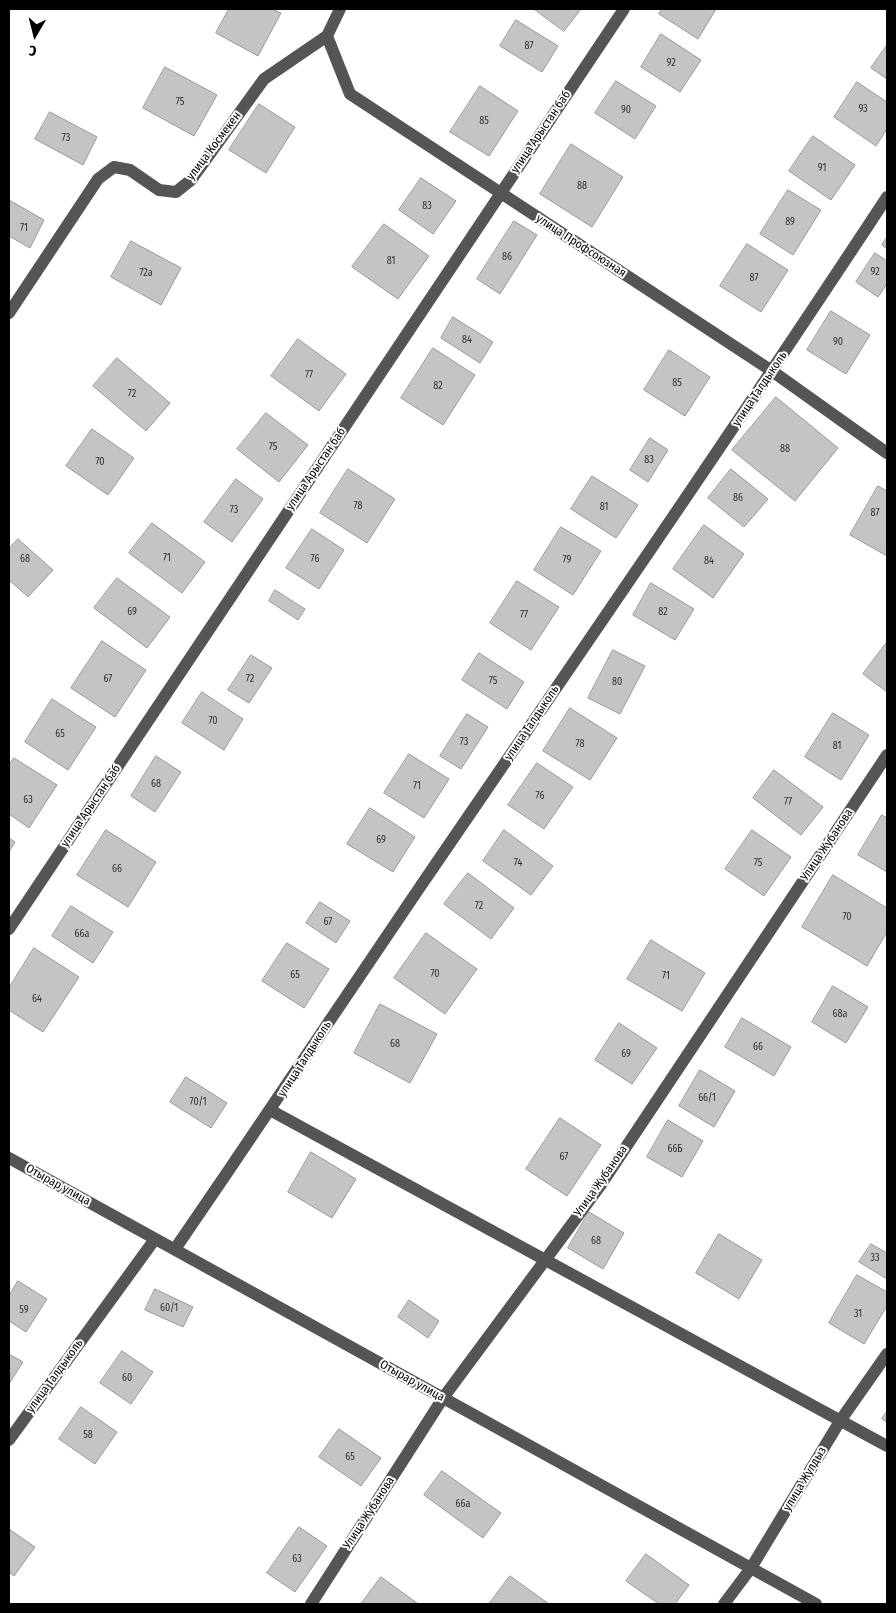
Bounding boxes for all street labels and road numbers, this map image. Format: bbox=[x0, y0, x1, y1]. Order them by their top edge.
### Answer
street label: улица Арыстан баб bbox=[508, 88, 574, 176]
street label: улица Космекен bbox=[184, 109, 244, 183]
street label: улица Профсоюзная bbox=[533, 211, 629, 281]
street label: улица Талдыколь bbox=[730, 349, 790, 429]
street label: улица Арыстан баб bbox=[283, 425, 349, 513]
street label: улица Талдыколь bbox=[502, 683, 562, 763]
street label: улица Арыстан баб bbox=[58, 762, 124, 850]
street label: Улица Жубанова bbox=[798, 806, 856, 884]
street label: улица Талдыколь bbox=[275, 1018, 335, 1100]
street label: Улица Жубанова bbox=[571, 1143, 631, 1219]
street label: Отырар улица bbox=[23, 1161, 93, 1209]
street label: улица Талдыколь bbox=[24, 1336, 86, 1416]
street label: Отырар улица bbox=[377, 1357, 447, 1405]
street label: улица Жулдыз bbox=[780, 1444, 830, 1514]
street label: Улица Жубанова bbox=[340, 1474, 398, 1552]

